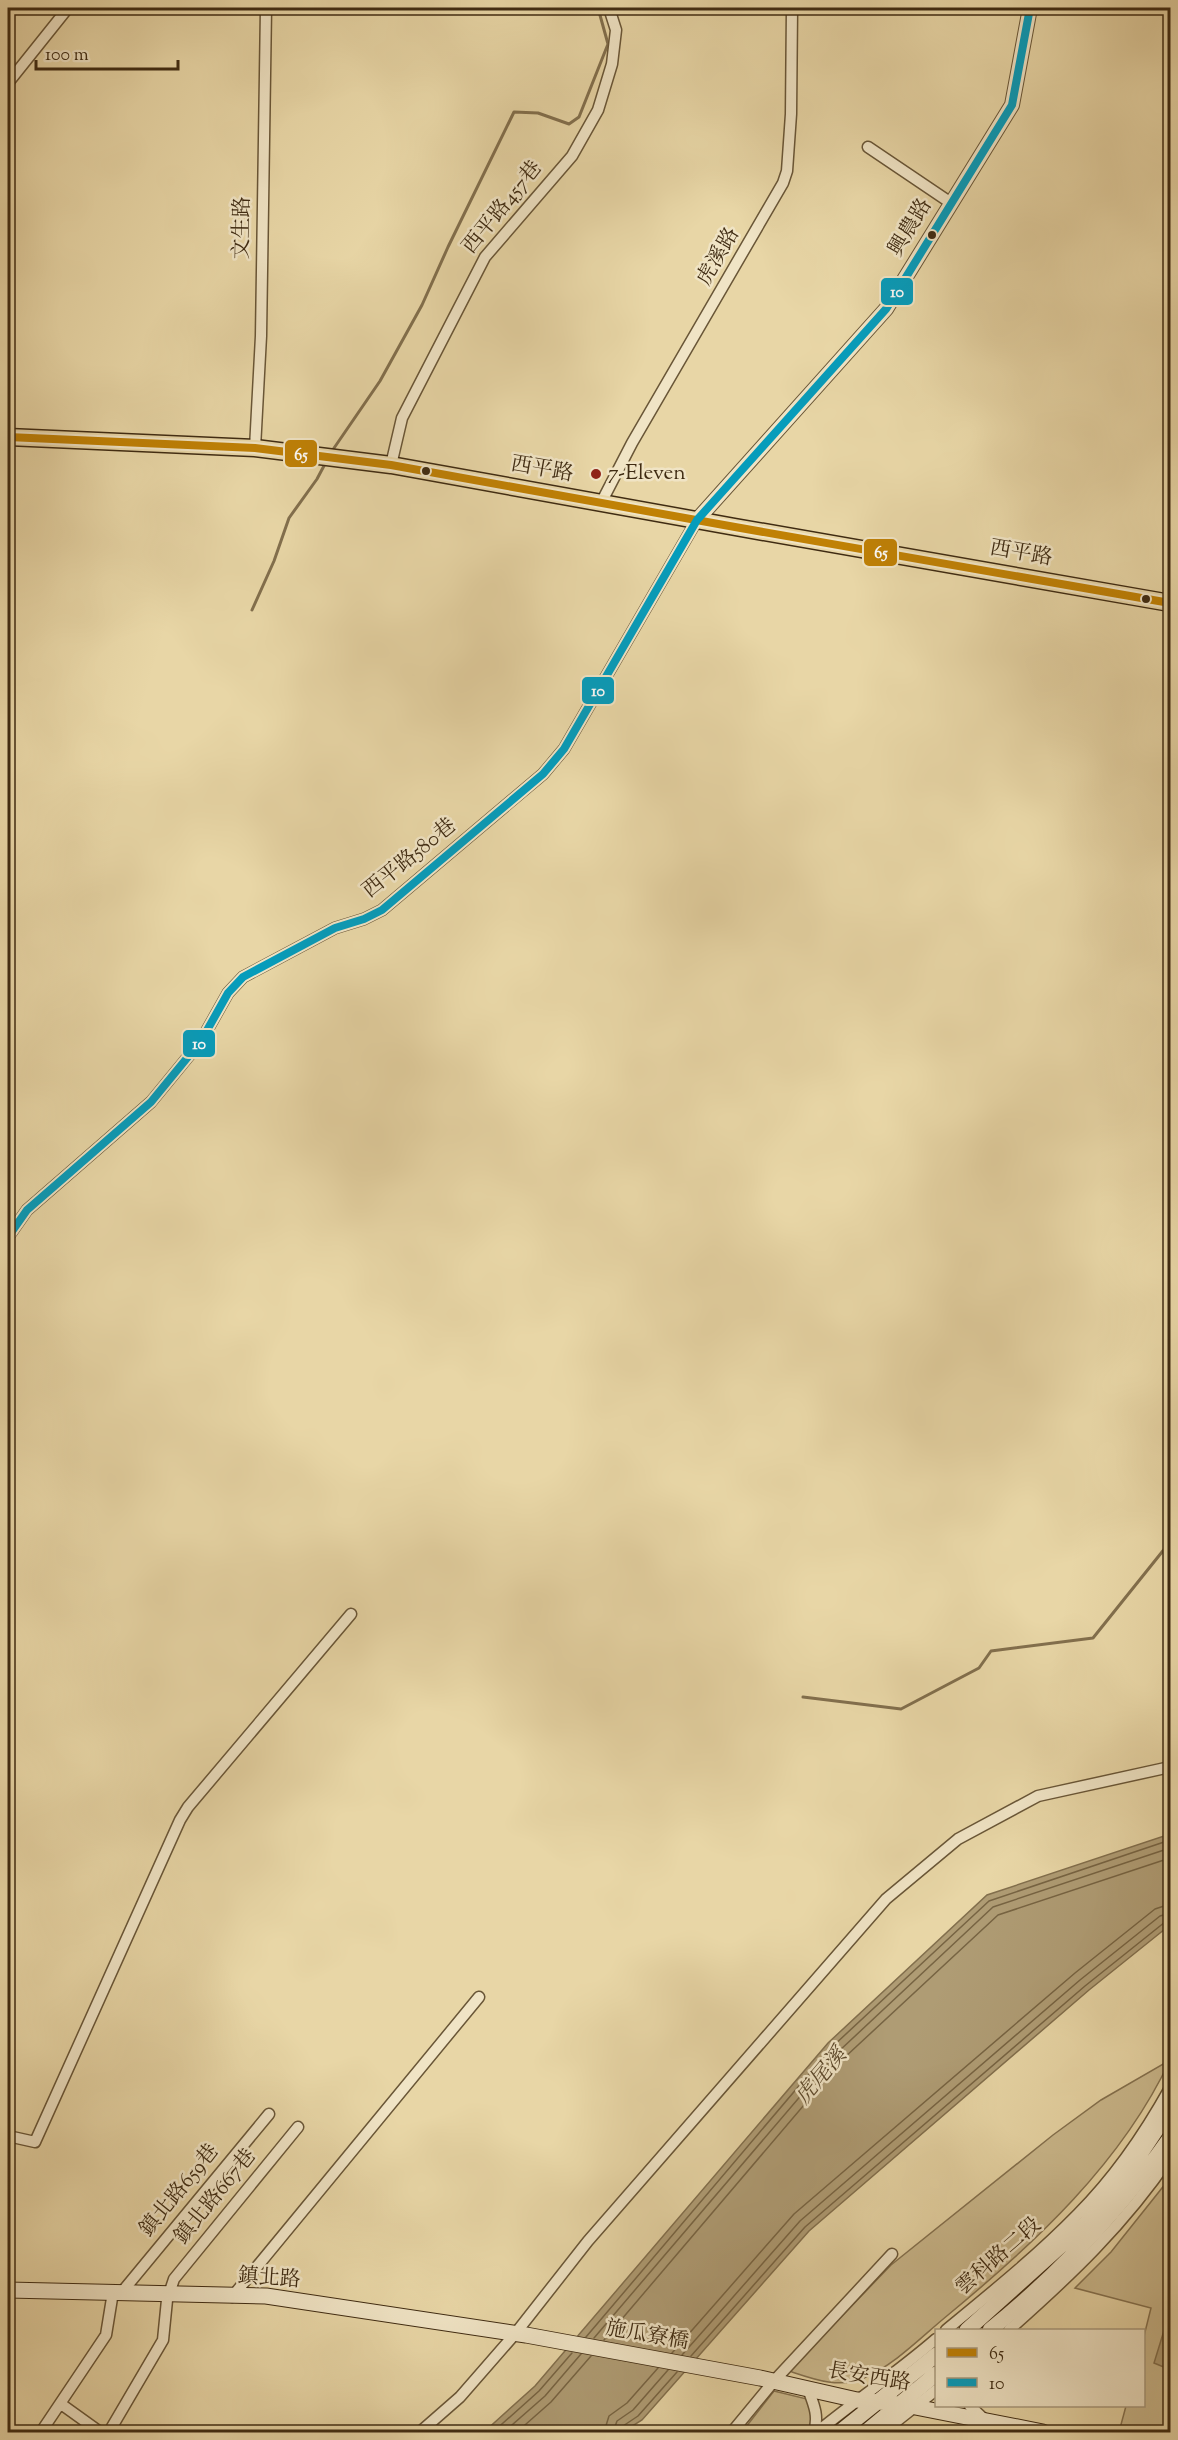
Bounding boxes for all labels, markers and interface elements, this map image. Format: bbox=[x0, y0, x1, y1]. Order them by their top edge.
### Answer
scale bar bbox=[36, 33, 178, 71]
text: 100 m bbox=[45, 43, 89, 69]
street label: 西平路457巷 bbox=[456, 155, 550, 261]
street label: 興農路 bbox=[882, 193, 940, 263]
street label: 文生路 bbox=[227, 196, 259, 260]
street label: 虎溪路 bbox=[690, 222, 748, 292]
unlabelled marker bbox=[926, 229, 938, 241]
line badge: 10 bbox=[880, 277, 914, 306]
text: 10 bbox=[890, 282, 904, 305]
line badge: 65 bbox=[284, 439, 318, 468]
text: 65 bbox=[294, 445, 308, 468]
street label: 西平路 bbox=[508, 450, 576, 490]
place label: 7-Eleven bbox=[608, 459, 686, 489]
unlabelled marker bbox=[420, 465, 432, 477]
marker: 7-Eleven bbox=[589, 467, 603, 481]
street label: 西平路 bbox=[987, 534, 1055, 574]
line badge: 65 bbox=[863, 538, 898, 567]
text: 65 bbox=[874, 543, 888, 566]
unlabelled marker bbox=[1140, 593, 1152, 605]
line badge: 10 bbox=[581, 676, 615, 705]
text: 10 bbox=[591, 681, 605, 704]
street label: 西平路580巷 bbox=[357, 812, 463, 906]
line badge: 10 bbox=[182, 1029, 216, 1058]
text: 10 bbox=[192, 1034, 206, 1057]
water label: 虎尾溪 bbox=[789, 2040, 857, 2113]
street label: 鎮北路659巷 bbox=[133, 2138, 227, 2244]
street label: 鎮北路667巷 bbox=[168, 2143, 264, 2251]
street label: 雲科路二段 bbox=[950, 2211, 1048, 2303]
street label: 鎮北路 bbox=[237, 2262, 301, 2296]
street label: 施瓜寮橋 bbox=[603, 2314, 691, 2358]
legend bbox=[935, 2329, 1145, 2407]
text: 65 bbox=[989, 2342, 1004, 2368]
street label: 長安西路 bbox=[825, 2357, 913, 2399]
text: 10 bbox=[989, 2372, 1004, 2398]

